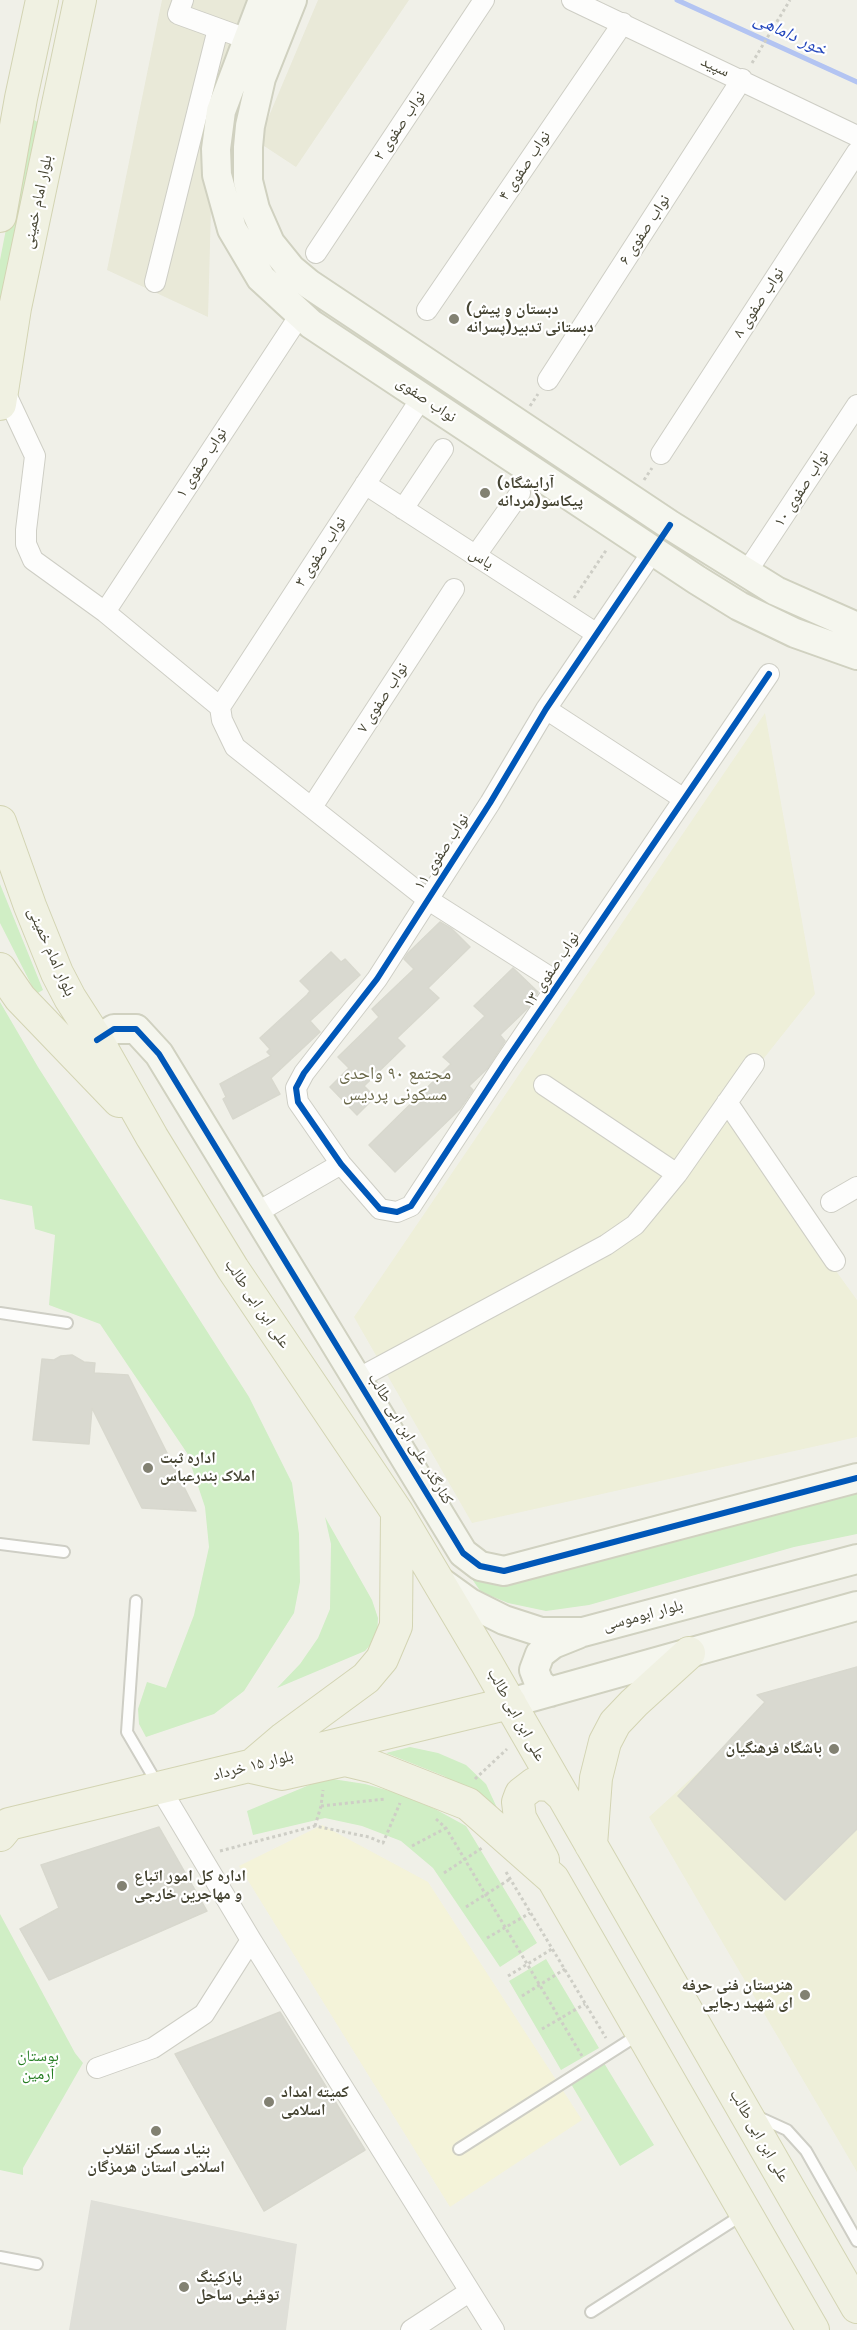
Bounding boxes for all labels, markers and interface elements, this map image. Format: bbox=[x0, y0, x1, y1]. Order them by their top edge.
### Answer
water label: خور داماهی bbox=[750, 9, 830, 61]
street label: سپید bbox=[698, 52, 732, 82]
street label: نواب صفوی ۲ bbox=[370, 88, 430, 164]
street label: نواب صفوی ۴ bbox=[495, 128, 555, 204]
street label: بلوار امام خمینی bbox=[19, 153, 57, 251]
street label: نواب صفوی ۶ bbox=[615, 191, 675, 269]
street label: نواب صفوی ۸ bbox=[729, 264, 789, 342]
place label: (دبستان و پیش دبستانی تدبیر(پسرانه bbox=[466, 300, 594, 338]
marker: (دبستان و پیش دبستانی تدبیر(پسرانه bbox=[447, 312, 461, 326]
street label: نواب صفوی bbox=[392, 373, 460, 427]
street label: نواب صفوی ۱ bbox=[172, 424, 232, 502]
street label: نواب صفوی ۱۰ bbox=[770, 447, 834, 531]
place label: (آرایشگاه پیکاسو(مردانه bbox=[497, 474, 583, 512]
marker: (آرایشگاه پیکاسو(مردانه bbox=[478, 486, 492, 500]
street label: نواب صفوی ۳ bbox=[291, 513, 351, 591]
street label: یاس bbox=[465, 544, 497, 574]
street label: نواب صفوی ۷ bbox=[353, 659, 413, 737]
street label: نواب صفوی ۱۱ bbox=[410, 810, 474, 894]
street label: بلوار امام خمینی bbox=[23, 904, 79, 1000]
street label: نواب صفوی ۱۳ bbox=[520, 929, 584, 1011]
district label: مجتمع ٩٠ واحدی مسکونی پردیس bbox=[339, 1063, 451, 1106]
street label: علی ابن ابی طالب bbox=[220, 1256, 294, 1352]
street label: کنارگذر علی ابن ابی طالب bbox=[363, 1370, 457, 1508]
place label: اداره ثبت املاک بندرعباس bbox=[160, 1449, 255, 1487]
marker: اداره ثبت املاک بندرعباس bbox=[141, 1461, 155, 1475]
street label: بلوار ابوموسی bbox=[601, 1596, 685, 1636]
street label: علی ابن ابی طالب bbox=[482, 1665, 550, 1765]
place label: باشگاه فرهنگیان bbox=[726, 1739, 822, 1759]
marker: باشگاه فرهنگیان bbox=[827, 1742, 841, 1756]
street label: بلوار ۱۵ خرداد bbox=[211, 1747, 295, 1785]
place label: اداره کل امور اتباع و مهاجرین خارجی bbox=[134, 1867, 246, 1905]
marker: اداره کل امور اتباع و مهاجرین خارجی bbox=[115, 1879, 129, 1893]
place label: هنرستان فنی حرفه ای شهید رجایی bbox=[681, 1976, 793, 2014]
marker: هنرستان فنی حرفه ای شهید رجایی bbox=[798, 1988, 812, 2002]
park label: بوستان آرمین bbox=[17, 2047, 59, 2085]
place label: کمیته امداد اسلامی bbox=[281, 2083, 349, 2121]
street label: علی ابن ابی طالب bbox=[725, 2086, 793, 2186]
marker: کمیته امداد اسلامی bbox=[262, 2095, 276, 2109]
marker: بنیاد مسکن انقلاب اسلامی استان هرمزگان bbox=[149, 2124, 163, 2138]
place label: بنیاد مسکن انقلاب اسلامی استان هرمزگان bbox=[87, 2140, 225, 2178]
place label: پارکینگ توقیفی ساحل bbox=[196, 2268, 279, 2306]
marker: پارکینگ توقیفی ساحل bbox=[177, 2280, 191, 2294]

